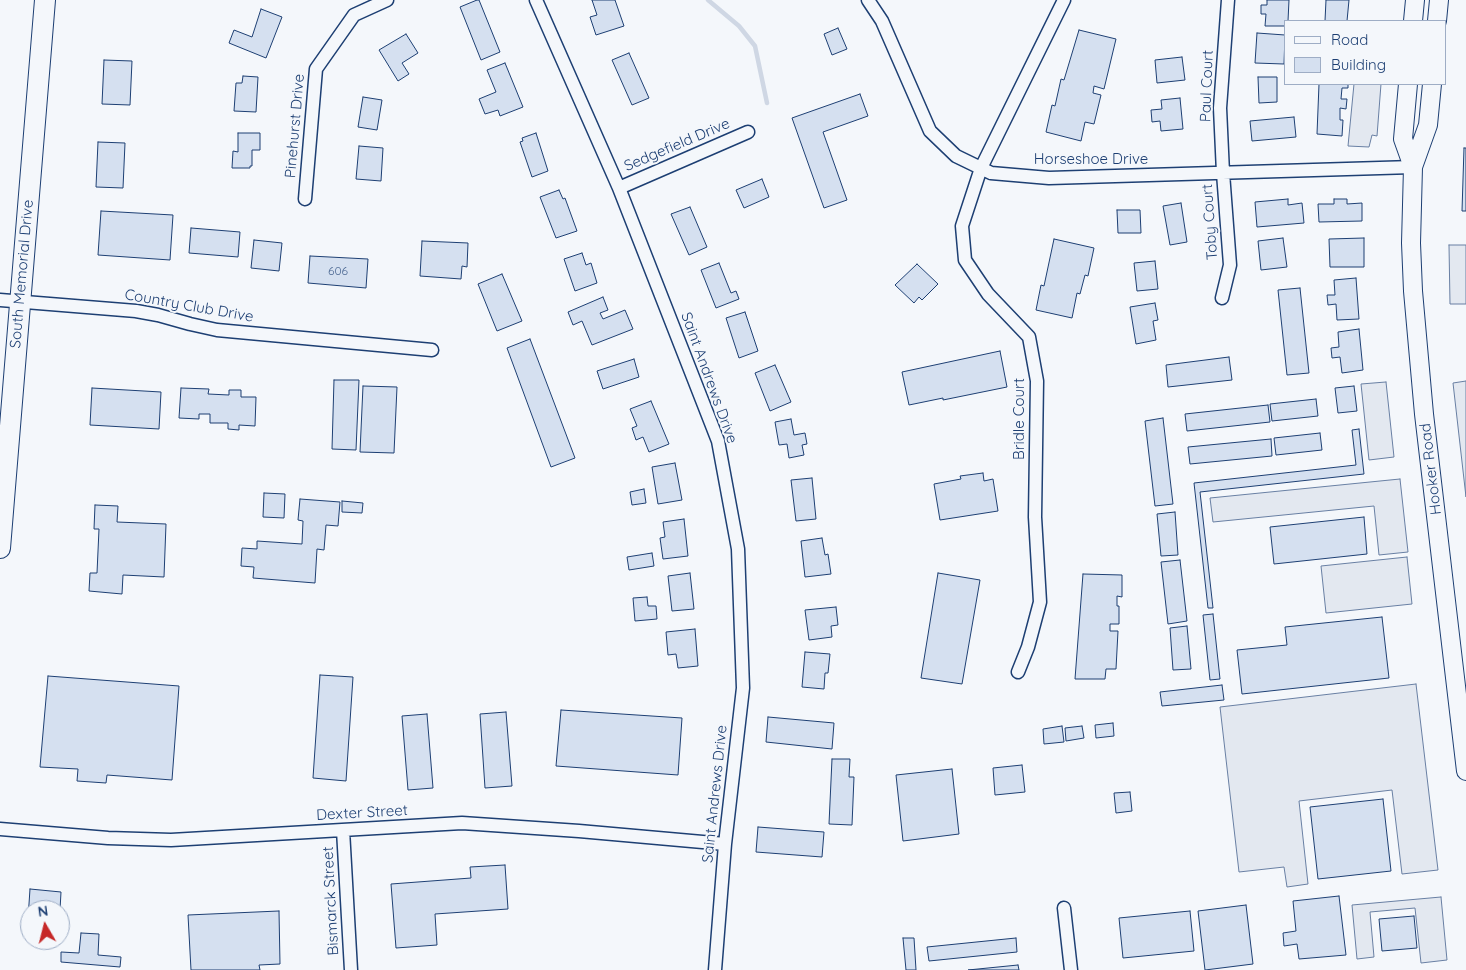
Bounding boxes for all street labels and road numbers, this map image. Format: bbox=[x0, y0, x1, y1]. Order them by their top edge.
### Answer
street label: Paul Court bbox=[1197, 50, 1217, 122]
street label: Pinehurst Drive bbox=[281, 73, 309, 179]
street label: Sedgefield Drive bbox=[621, 115, 733, 175]
street label: Horseshoe Drive bbox=[1034, 150, 1148, 168]
street label: Toby Court bbox=[1198, 183, 1222, 261]
street label: South Memorial Drive bbox=[7, 199, 37, 349]
street label: Country Club Drive bbox=[123, 286, 255, 326]
street label: Saint Andrews Drive bbox=[677, 310, 741, 446]
street label: Bridle Court bbox=[1010, 378, 1028, 460]
street label: Hooker Road bbox=[1416, 422, 1446, 516]
street label: Saint Andrews Drive bbox=[699, 724, 731, 864]
street label: Dexter Street bbox=[316, 802, 408, 824]
street label: Bismarck Street bbox=[319, 846, 343, 956]

